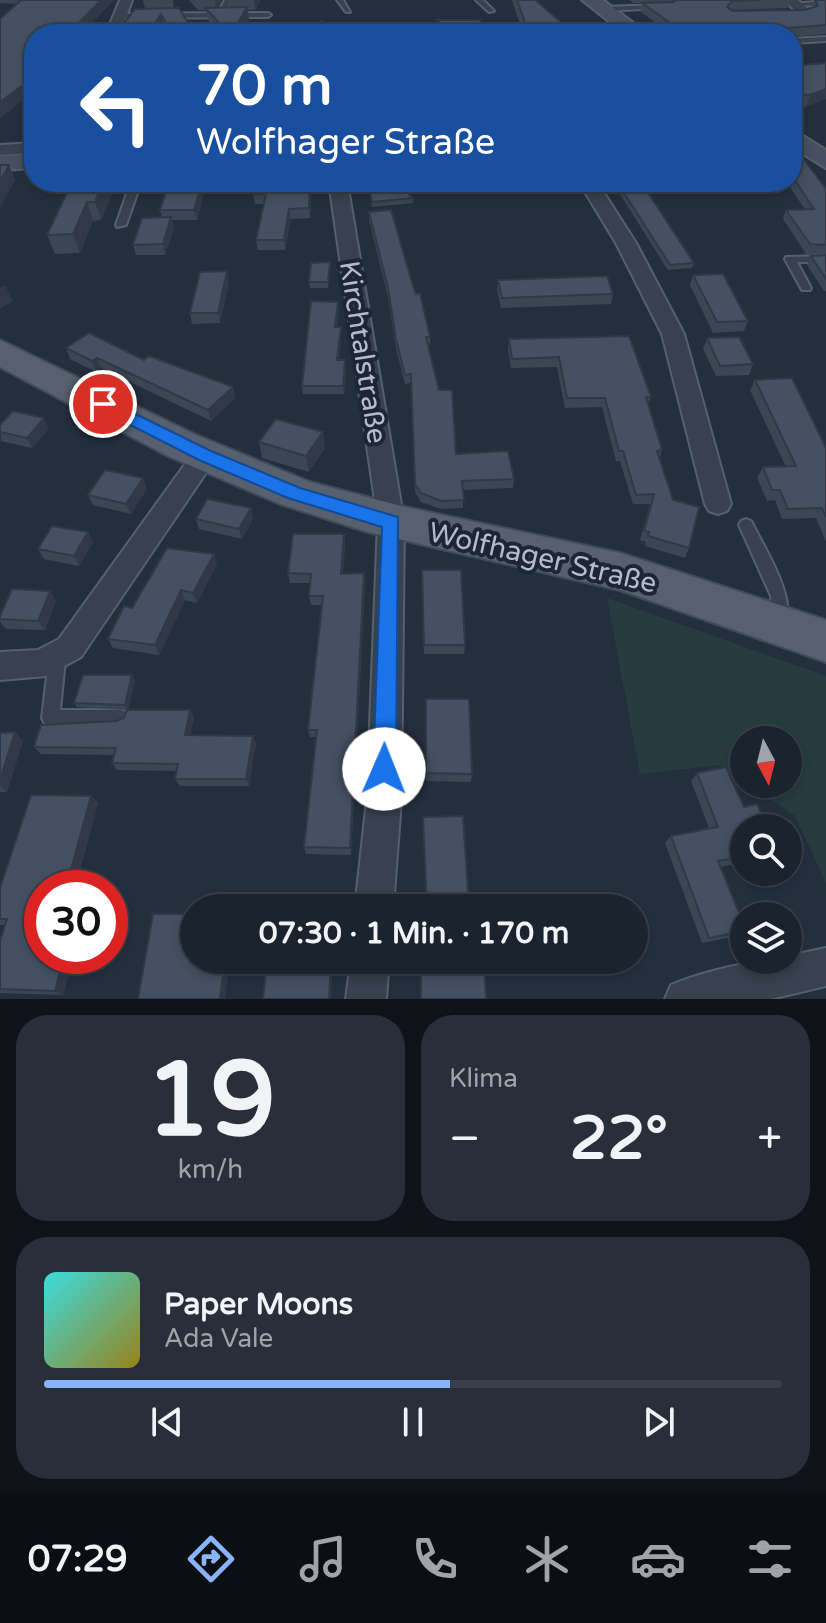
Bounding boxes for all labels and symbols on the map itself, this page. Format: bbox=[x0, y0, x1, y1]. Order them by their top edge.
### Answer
street label: Kirchtalstraße bbox=[332, 258, 394, 446]
pin bbox=[69, 370, 137, 438]
street label: Wolfhager Straße bbox=[426, 515, 660, 601]
north arrow bbox=[730, 726, 802, 798]
position arrow bbox=[342, 727, 426, 811]
speed limit sign: 30 bbox=[24, 870, 128, 974]

